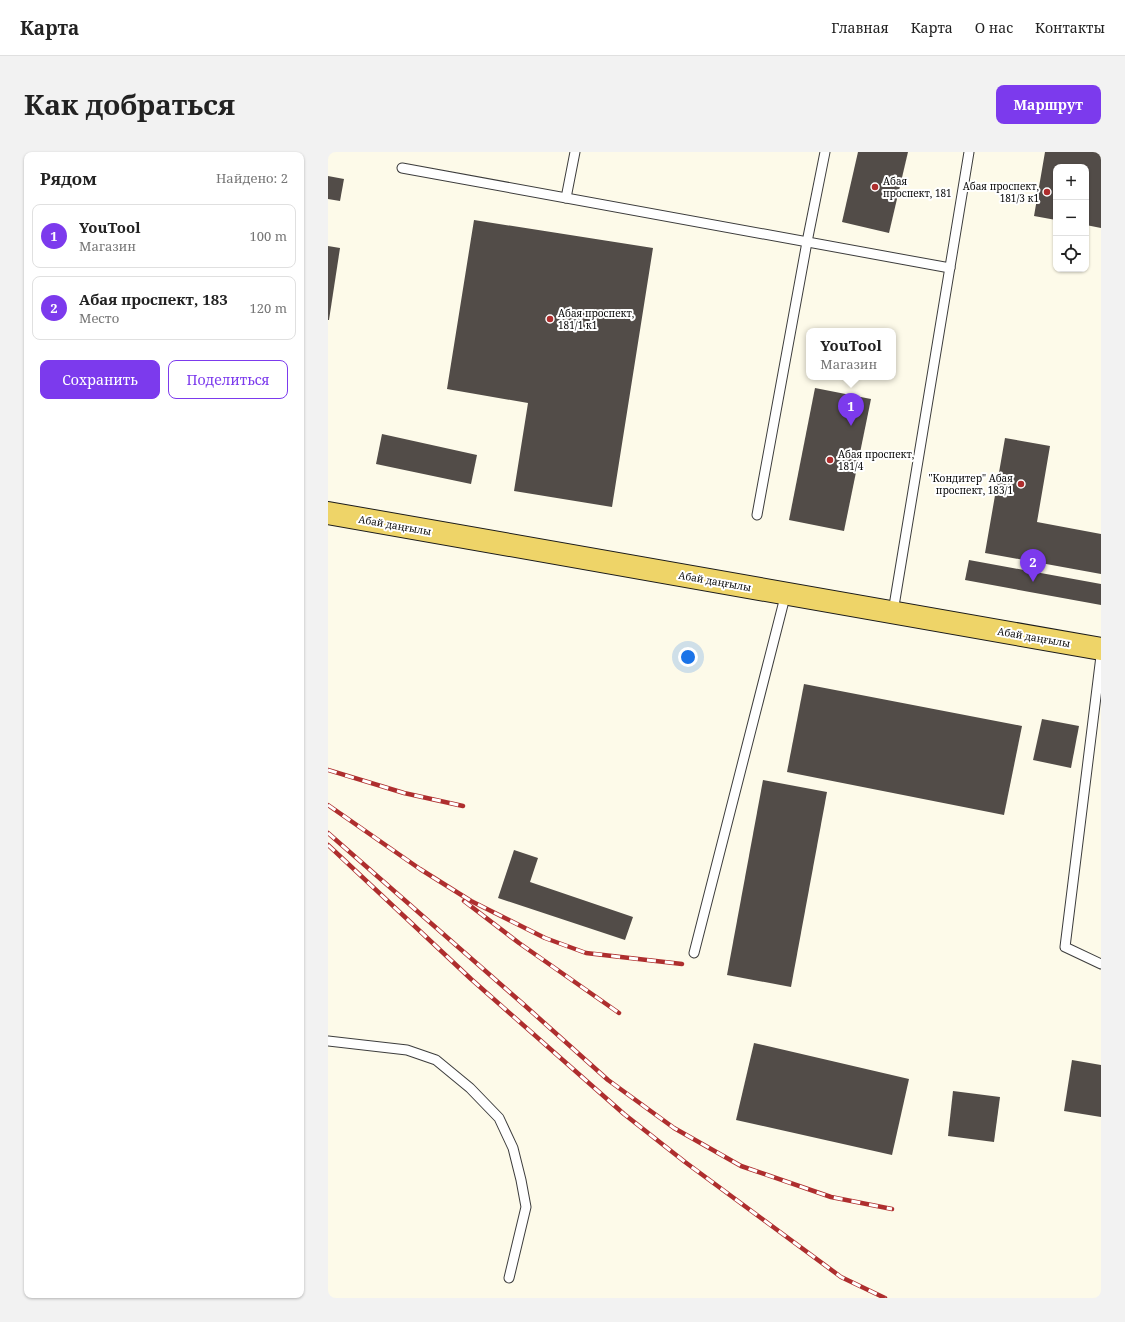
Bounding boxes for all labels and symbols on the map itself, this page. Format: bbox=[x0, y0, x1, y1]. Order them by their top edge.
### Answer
place label: Абая проспект, 181 bbox=[883, 174, 952, 200]
place label: Абая проспект, 181/3 к1 bbox=[963, 179, 1039, 205]
marker: Абая проспект, 181 bbox=[870, 182, 880, 192]
marker: Абая проспект, 181/3 к1 bbox=[1042, 187, 1052, 197]
place label: Абая проспект, 181/1 к1 bbox=[558, 306, 634, 332]
marker: Абая проспект, 181/1 к1 bbox=[545, 314, 555, 324]
pin: 1 bbox=[838, 393, 864, 426]
place label: Абая проспект, 181/4 bbox=[838, 447, 914, 473]
marker: Абая проспект, 181/4 bbox=[825, 455, 835, 465]
place label: "Кондитер" Абая проспект, 183/1 bbox=[929, 471, 1013, 497]
marker: "Кондитер" Абая проспект, 183/1 bbox=[1016, 479, 1026, 489]
street label: Абай даңғылы bbox=[357, 512, 433, 538]
pin: 2 bbox=[1020, 549, 1046, 582]
street label: Абай даңғылы bbox=[677, 568, 753, 594]
street label: Абай даңғылы bbox=[996, 624, 1072, 650]
your location bbox=[678, 647, 698, 667]

